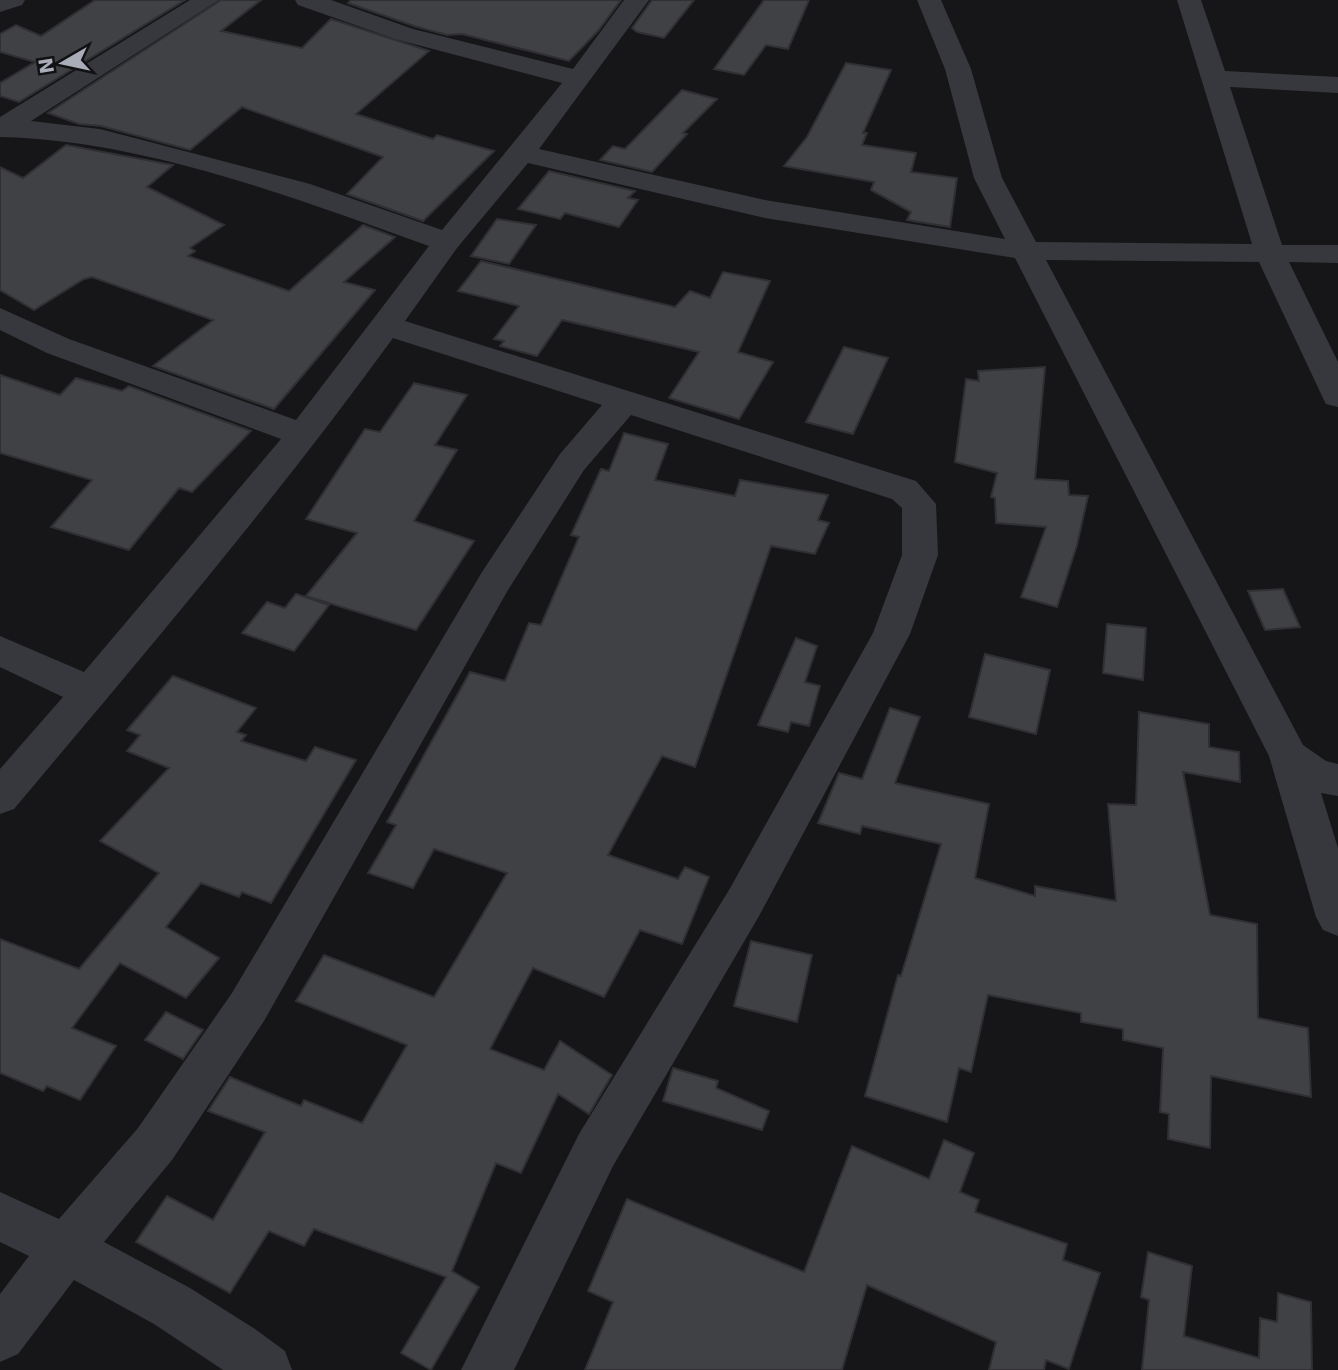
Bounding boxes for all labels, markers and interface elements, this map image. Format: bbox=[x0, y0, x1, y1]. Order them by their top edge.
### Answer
north arrow bbox=[28, 28, 98, 98]
text: N bbox=[34, 56, 58, 75]

